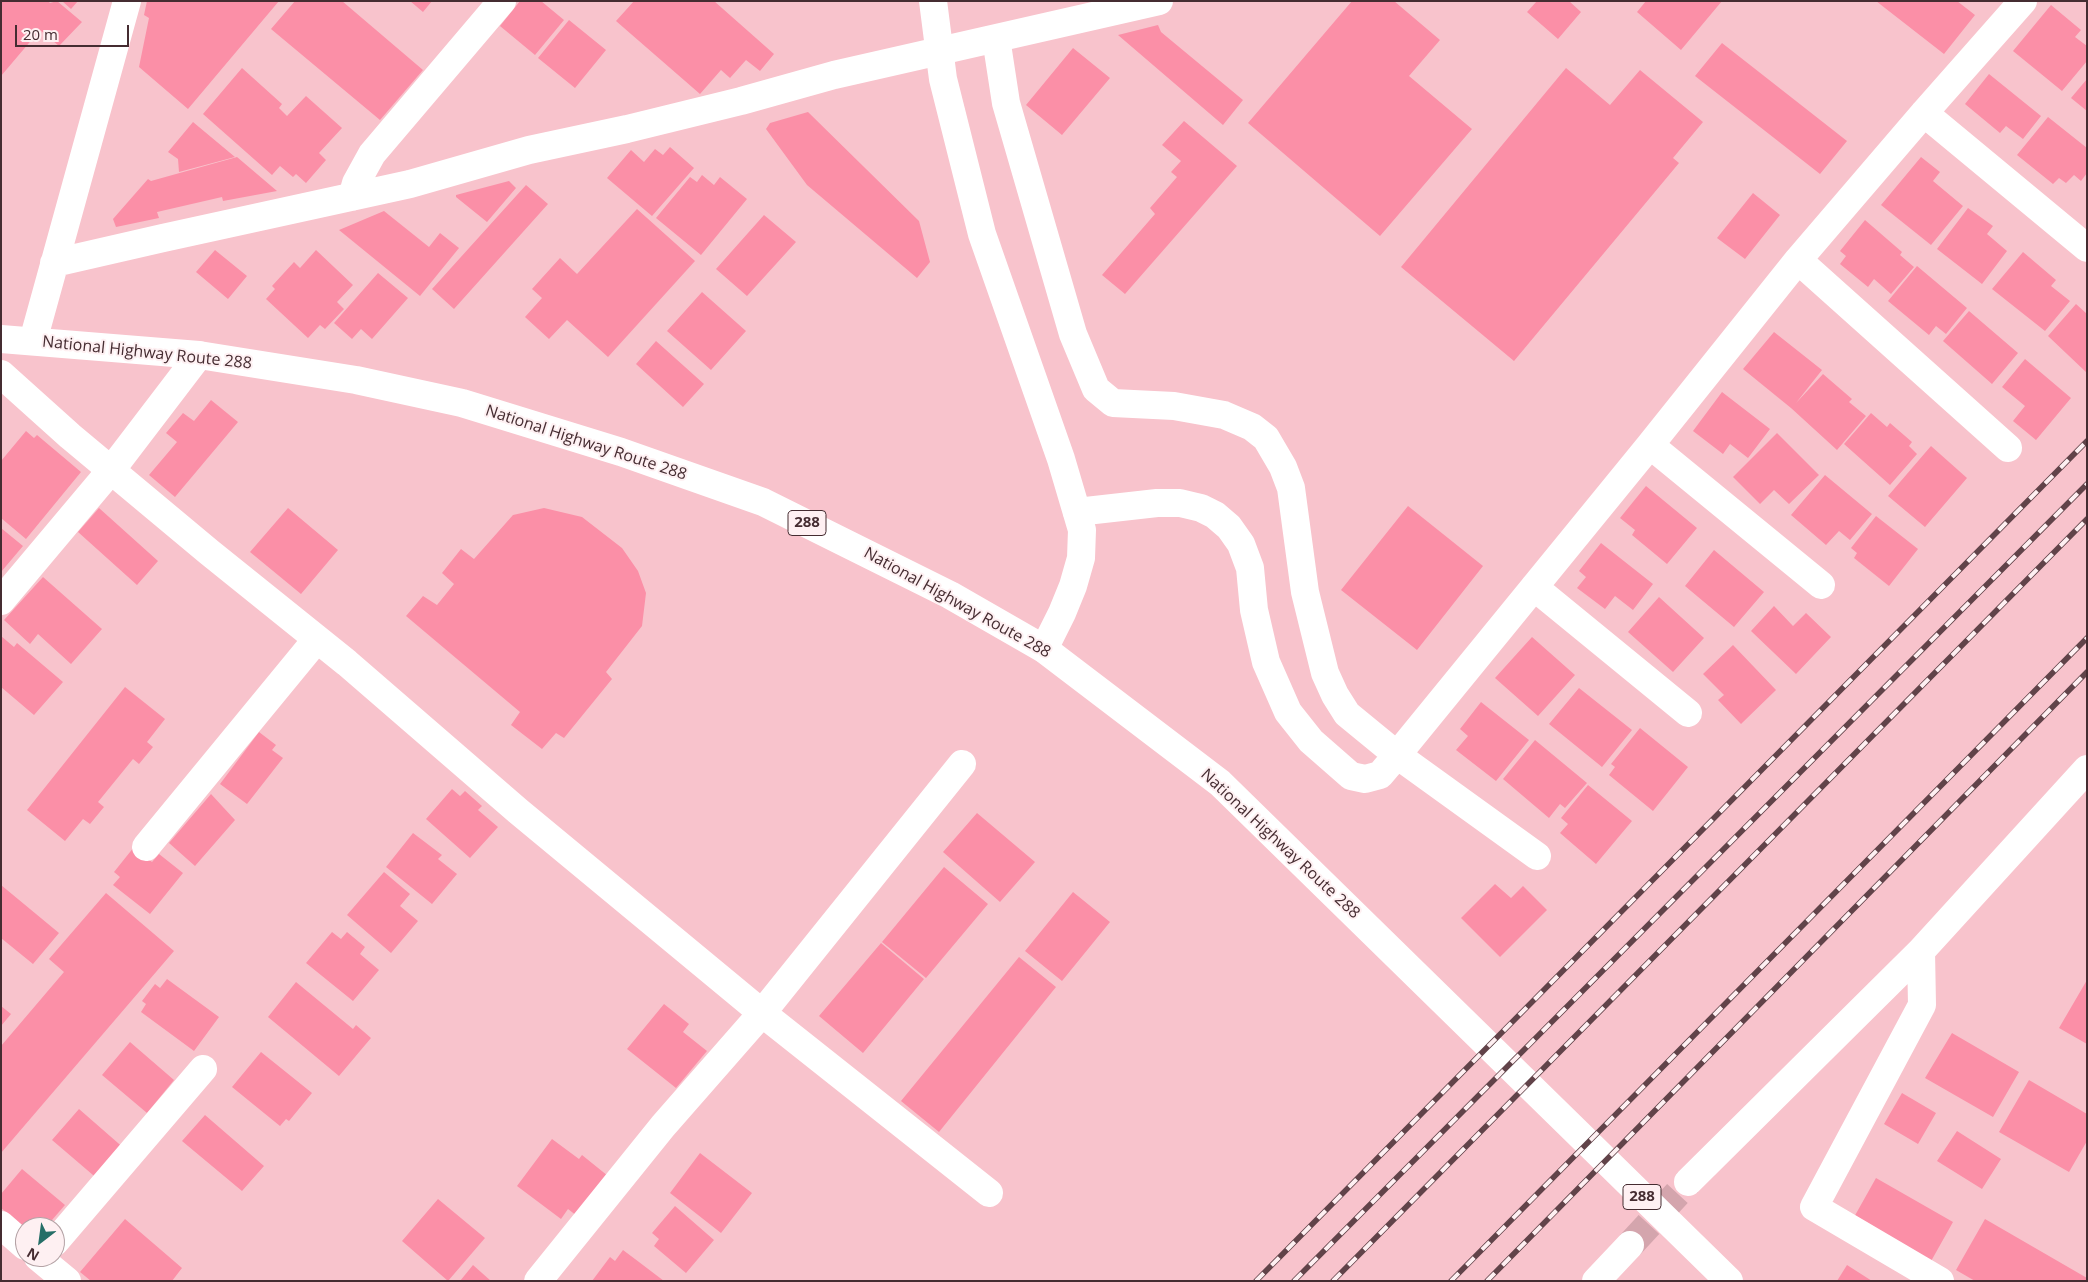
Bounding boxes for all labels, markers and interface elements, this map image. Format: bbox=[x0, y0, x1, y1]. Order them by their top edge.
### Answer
scale bar bbox=[18, 15, 131, 47]
text: 20 m bbox=[23, 24, 58, 44]
street label: National Highway Route 288 bbox=[41, 332, 253, 374]
street label: National Highway Route 288 bbox=[483, 401, 689, 485]
road number: 288 bbox=[788, 510, 826, 536]
street label: National Highway Route 288 bbox=[860, 544, 1054, 662]
street label: National Highway Route 288 bbox=[1196, 765, 1364, 923]
road number: 288 bbox=[1623, 1184, 1661, 1210]
north arrow bbox=[15, 1217, 65, 1267]
text: N bbox=[23, 1243, 42, 1266]

